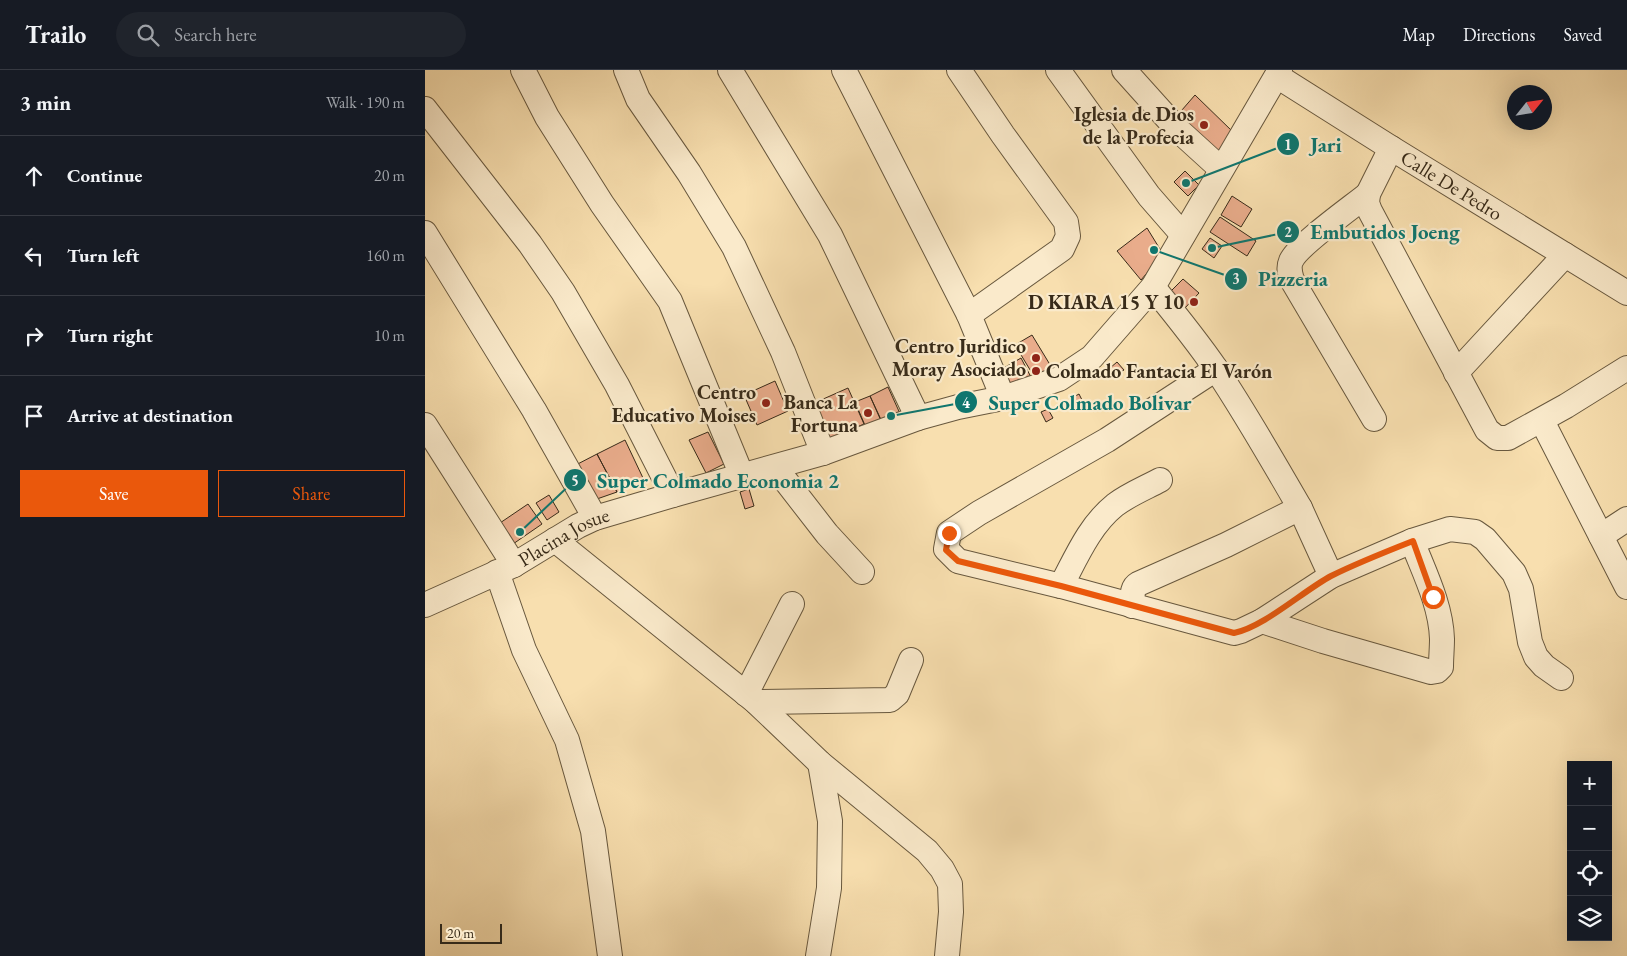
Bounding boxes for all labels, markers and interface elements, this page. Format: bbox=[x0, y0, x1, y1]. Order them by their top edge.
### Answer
search box bbox=[116, 12, 466, 57]
text: Trailo bbox=[25, 19, 86, 50]
icon: search bbox=[134, 21, 162, 49]
text: Search here bbox=[174, 22, 257, 47]
text: Map bbox=[1403, 23, 1435, 46]
text: Directions bbox=[1463, 23, 1535, 46]
text: Saved bbox=[1563, 23, 1602, 46]
north arrow bbox=[1507, 85, 1552, 130]
text: 3 min bbox=[20, 89, 71, 116]
text: Walk · 190 m bbox=[326, 92, 405, 113]
place label: Iglesia de Dios de la Profecia bbox=[1074, 101, 1194, 150]
marker: Iglesia de Dios de la Profecia bbox=[1198, 119, 1210, 131]
callout: Jari bbox=[1275, 126, 1352, 162]
text: Jari bbox=[1308, 131, 1342, 158]
text: 1 bbox=[1284, 135, 1292, 154]
street label: Calle De Pedro bbox=[1396, 144, 1507, 226]
icon: ahead bbox=[20, 162, 48, 190]
text: Continue bbox=[67, 163, 142, 188]
text: 20 m bbox=[374, 165, 405, 186]
callout: Embutidos Joeng bbox=[1275, 214, 1470, 250]
text: Embutidos Joeng bbox=[1310, 218, 1460, 245]
text: 2 bbox=[1284, 222, 1292, 241]
icon: left bbox=[20, 242, 48, 270]
text: Turn left bbox=[67, 243, 139, 268]
text: 160 m bbox=[366, 245, 405, 266]
callout: Pizzeria bbox=[1223, 261, 1338, 297]
text: Pizzeria bbox=[1258, 265, 1329, 292]
text: 3 bbox=[1232, 269, 1240, 288]
place label: D KIARA 15 Y 10 bbox=[1028, 289, 1184, 315]
marker: D KIARA 15 Y 10 bbox=[1188, 296, 1200, 308]
icon: right bbox=[20, 322, 48, 350]
text: Turn right bbox=[67, 323, 153, 348]
text: 10 m bbox=[374, 325, 405, 346]
place label: Centro Juridico Moray Asociado bbox=[892, 333, 1026, 382]
marker: Centro Juridico Moray Asociado bbox=[1030, 352, 1042, 364]
place label: Colmado Fantacia El Varón bbox=[1046, 358, 1272, 384]
marker: Colmado Fantacia El Varón bbox=[1030, 365, 1042, 377]
place label: Centro Educativo Moises bbox=[612, 379, 756, 428]
callout: Super Colmado Bolivar bbox=[953, 384, 1202, 420]
place label: Banca La Fortuna bbox=[784, 389, 858, 438]
text: Super Colmado Bolivar bbox=[988, 389, 1192, 416]
text: 4 bbox=[962, 393, 971, 412]
marker: Centro Educativo Moises bbox=[760, 397, 772, 409]
icon: arrive bbox=[20, 402, 48, 430]
text: Arrive at destination bbox=[67, 403, 233, 428]
marker: Banca La Fortuna bbox=[862, 407, 874, 419]
callout: Super Colmado Economia 2 bbox=[562, 462, 849, 498]
text: Super Colmado Economia 2 bbox=[597, 467, 839, 494]
button: Save bbox=[20, 470, 208, 517]
button: Share bbox=[218, 470, 405, 517]
text: 5 bbox=[571, 471, 579, 490]
street label: Placina Josue bbox=[513, 501, 612, 572]
route end bbox=[938, 522, 961, 545]
route start bbox=[1422, 586, 1445, 609]
map controls bbox=[1567, 761, 1612, 941]
button: + bbox=[1567, 761, 1612, 806]
button: − bbox=[1567, 806, 1612, 851]
button: locate bbox=[1567, 851, 1612, 896]
button: layers bbox=[1567, 896, 1612, 941]
scale bar bbox=[440, 921, 503, 944]
text: 20 m bbox=[447, 924, 474, 942]

